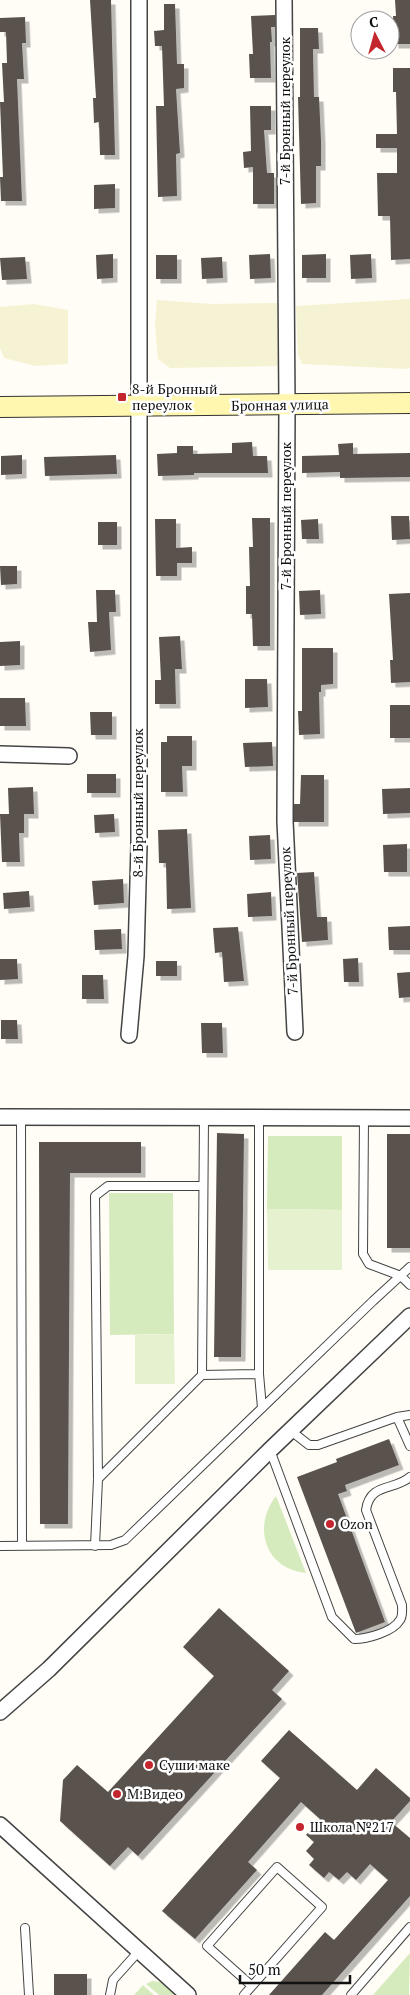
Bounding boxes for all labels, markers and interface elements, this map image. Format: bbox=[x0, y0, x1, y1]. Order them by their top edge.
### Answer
north arrow bbox=[350, 10, 400, 60]
text: С bbox=[368, 12, 379, 31]
street label: 7-й Бронный переулок bbox=[275, 36, 294, 185]
place label: 8-й Бронный переулок bbox=[132, 379, 218, 414]
marker: 8-й Бронный переулок bbox=[116, 391, 128, 403]
street label: Бронная улица bbox=[231, 394, 329, 415]
street label: 7-й Бронный переулок bbox=[276, 441, 295, 590]
street label: 8-й Бронный переулок bbox=[128, 728, 147, 877]
street label: 7-й Бронный переулок bbox=[275, 846, 302, 996]
place label: Ozon bbox=[340, 1514, 374, 1533]
marker: Ozon bbox=[324, 1518, 336, 1530]
place label: Суши маке bbox=[159, 1755, 230, 1774]
marker: Суши маке bbox=[143, 1759, 155, 1771]
place label: М.Видео bbox=[127, 1784, 183, 1803]
marker: М.Видео bbox=[111, 1788, 123, 1800]
place label: Школа №217 bbox=[310, 1817, 394, 1836]
marker: Школа №217 bbox=[294, 1821, 306, 1833]
scale bar bbox=[240, 1952, 350, 1984]
text: 50 m bbox=[248, 1959, 281, 1979]

